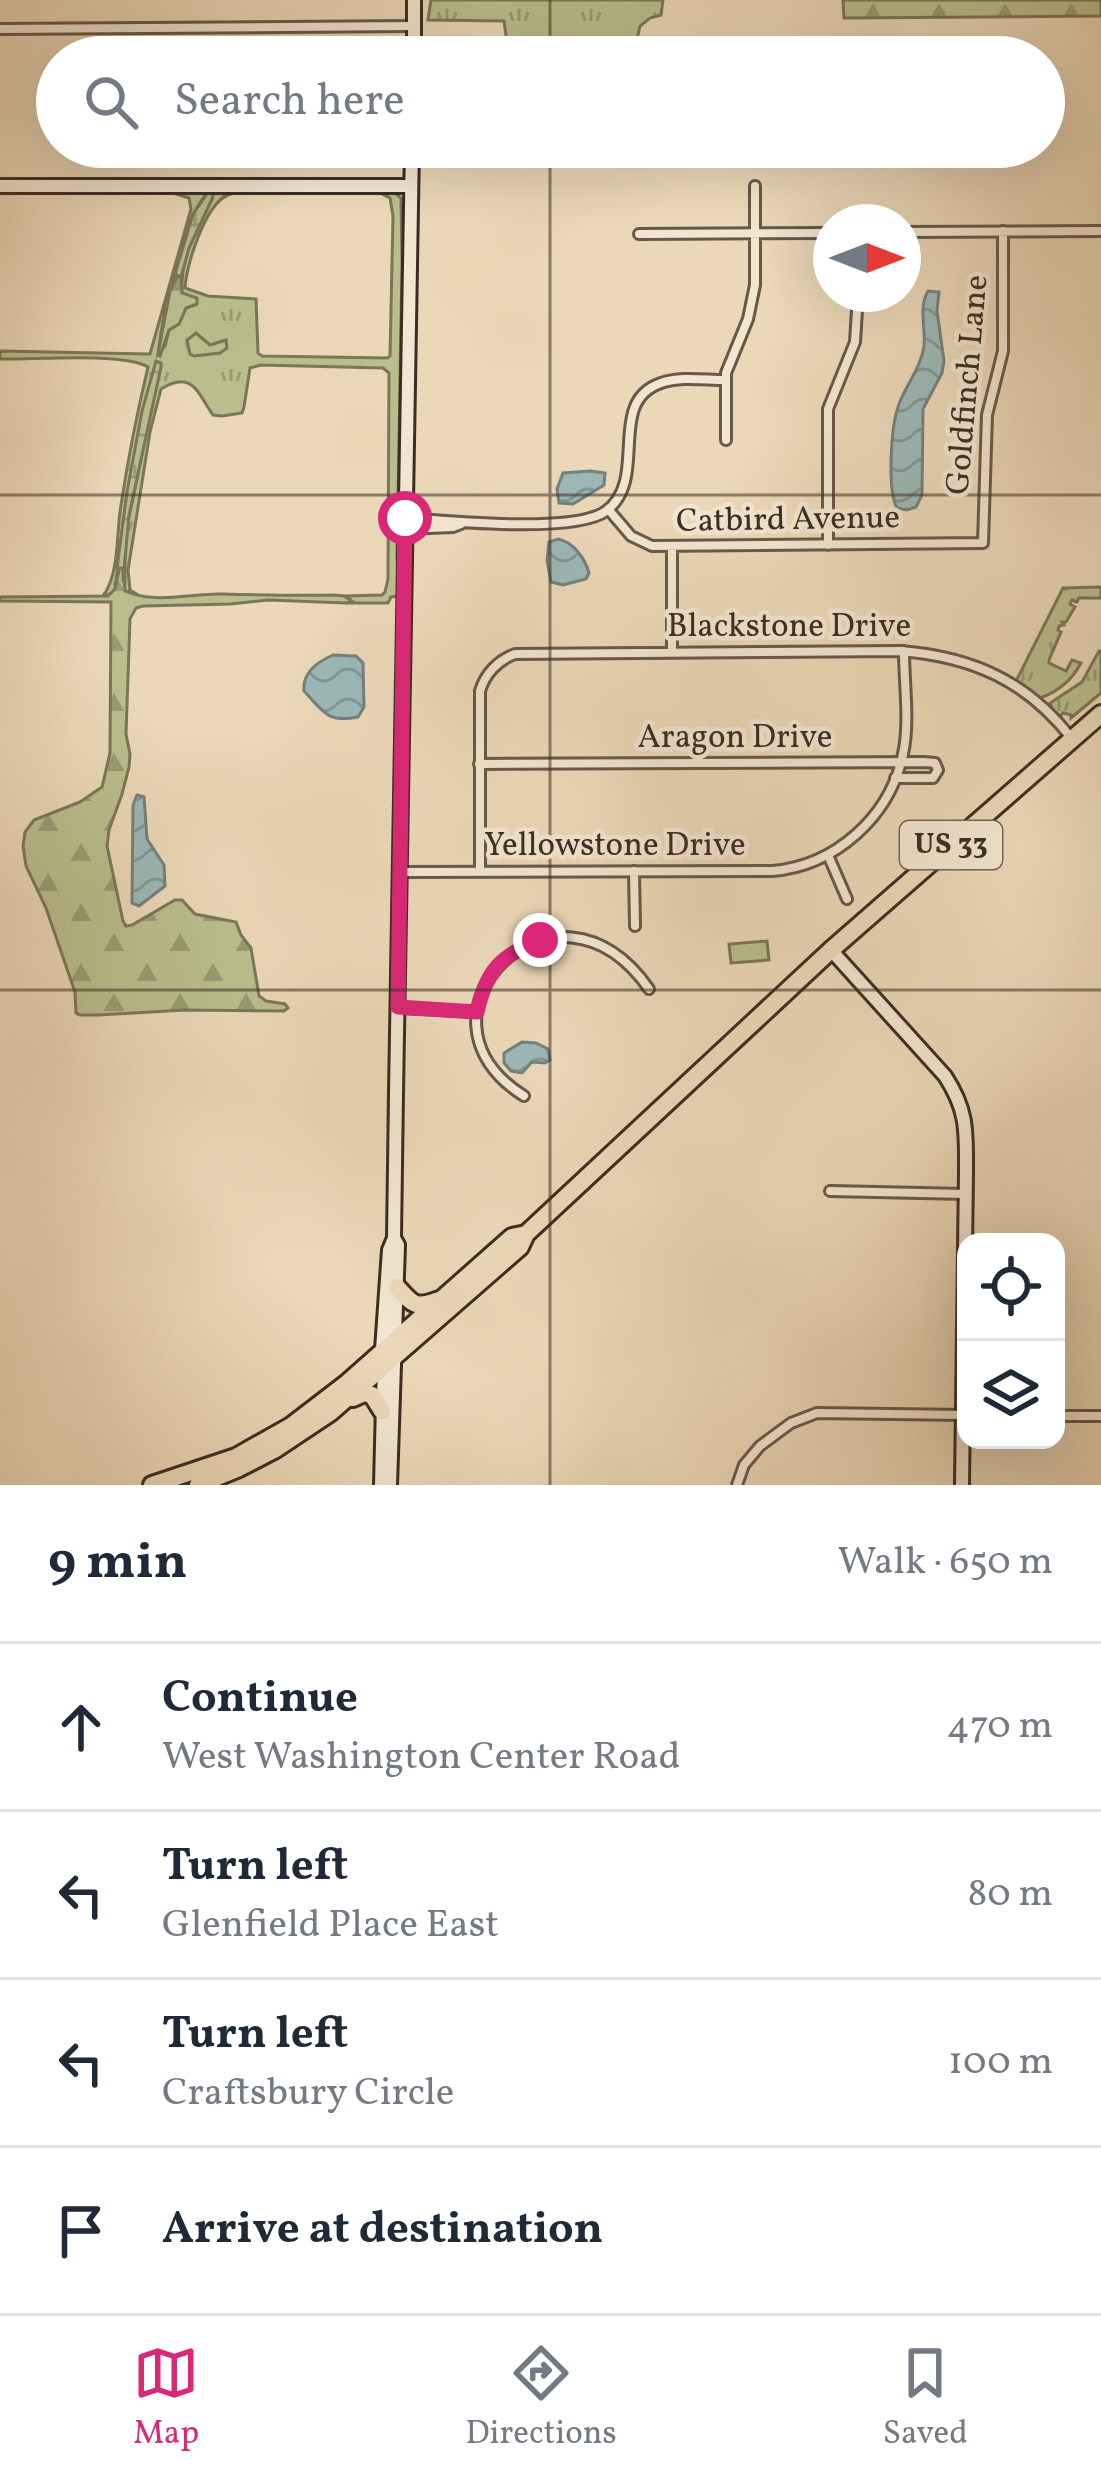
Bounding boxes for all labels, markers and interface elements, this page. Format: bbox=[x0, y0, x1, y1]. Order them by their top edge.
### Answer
search box bbox=[36, 36, 1065, 168]
icon: search bbox=[78, 69, 144, 135]
text: Search here bbox=[174, 71, 405, 134]
north arrow bbox=[813, 204, 921, 312]
street label: Goldfinch Lane bbox=[936, 273, 1002, 497]
route start bbox=[378, 491, 432, 545]
street label: Catbird Avenue bbox=[676, 496, 900, 546]
street label: Blackstone Drive bbox=[667, 605, 911, 651]
street label: Aragon Drive bbox=[638, 716, 832, 762]
road number: US 33 bbox=[900, 821, 1002, 869]
street label: Yellowstone Drive bbox=[484, 824, 746, 870]
route end bbox=[513, 913, 567, 967]
map controls bbox=[957, 1233, 1065, 1449]
button: locate bbox=[957, 1233, 1065, 1341]
button: layers bbox=[957, 1341, 1065, 1449]
text: 9 min bbox=[48, 1528, 187, 1599]
text: Walk · 650 m bbox=[838, 1536, 1053, 1590]
text: Continue bbox=[162, 1668, 358, 1731]
icon: ahead bbox=[48, 1694, 114, 1760]
text: 470 m bbox=[947, 1700, 1053, 1754]
text: West Washington Center Road bbox=[162, 1731, 681, 1785]
text: Turn left bbox=[162, 1836, 348, 1899]
icon: left bbox=[48, 1862, 114, 1928]
text: 80 m bbox=[967, 1868, 1053, 1922]
text: Glenfield Place East bbox=[162, 1899, 499, 1953]
text: Turn left bbox=[162, 2004, 348, 2067]
icon: left bbox=[48, 2030, 114, 2096]
text: 100 m bbox=[948, 2036, 1053, 2090]
text: Craftsbury Circle bbox=[162, 2067, 454, 2121]
icon: arrive bbox=[48, 2198, 114, 2264]
text: Arrive at destination bbox=[162, 2199, 603, 2262]
tab: Map bbox=[133, 2340, 199, 2458]
tab: Directions bbox=[465, 2340, 617, 2458]
tab: Saved bbox=[883, 2340, 968, 2458]

